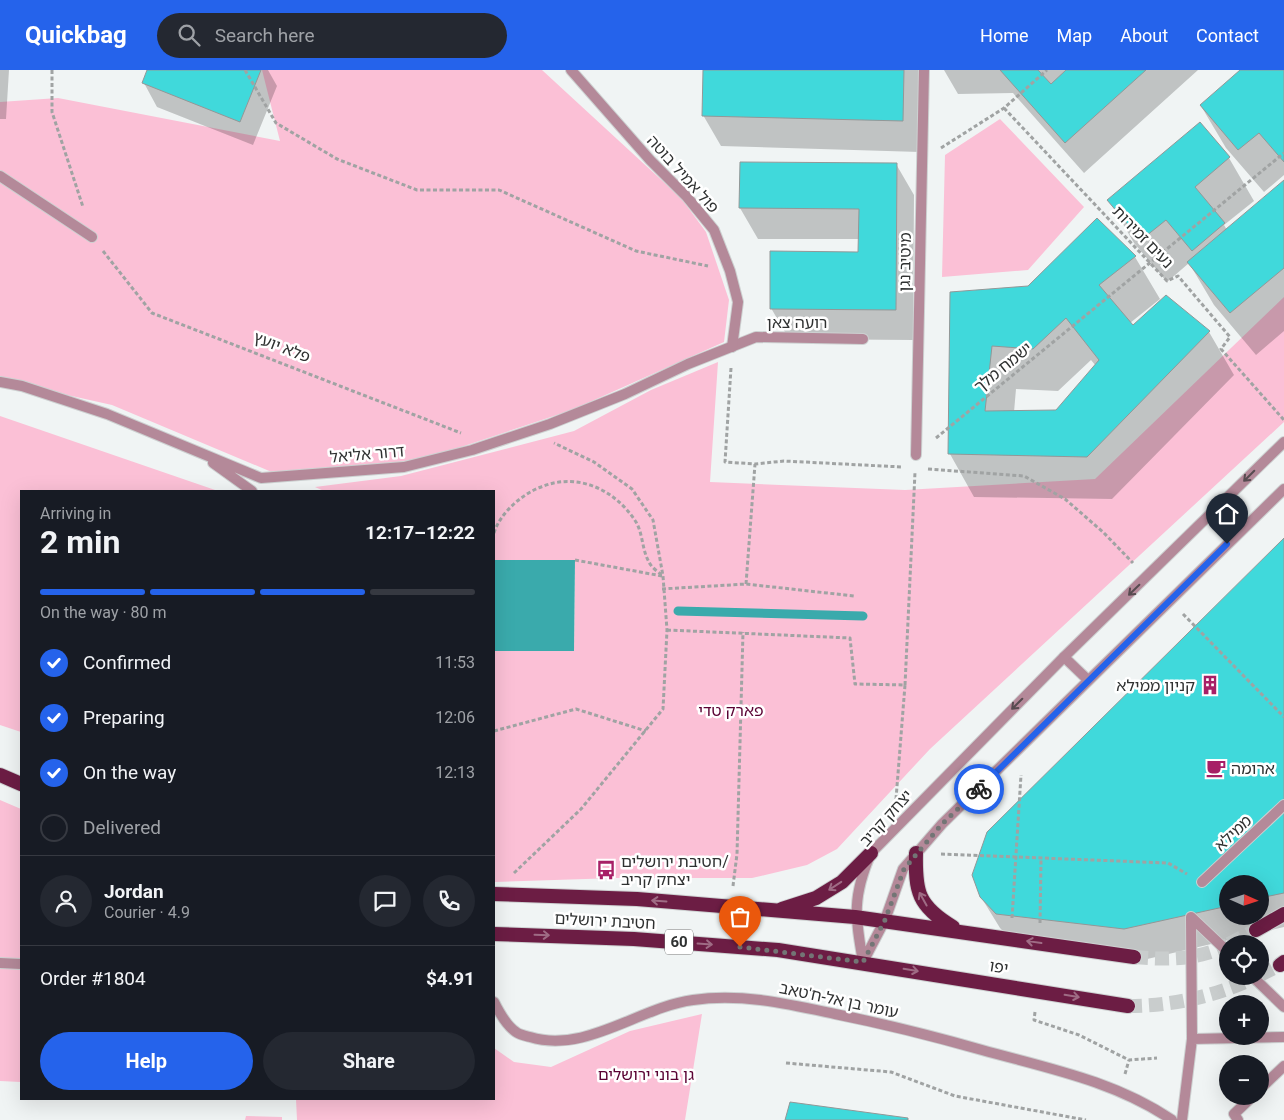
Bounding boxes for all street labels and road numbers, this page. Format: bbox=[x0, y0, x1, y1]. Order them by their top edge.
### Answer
street label: פול אמיל בוטה bbox=[643, 131, 723, 217]
street label: נעים זמירות bbox=[1109, 202, 1177, 272]
street label: מיטיב נגן bbox=[895, 232, 915, 292]
street label: רועה צאן bbox=[767, 313, 827, 332]
street label: פלא יועץ bbox=[251, 327, 313, 367]
street label: ישמח מלך bbox=[970, 338, 1036, 396]
street label: דרור אליאל bbox=[329, 441, 405, 467]
street label: יצחק קריב bbox=[856, 786, 916, 850]
street label: ממילא bbox=[1210, 811, 1256, 855]
street label: חטיבת ירושלים bbox=[554, 909, 656, 933]
road number: 60 bbox=[665, 930, 693, 954]
street label: יפו bbox=[988, 956, 1010, 978]
street label: עומר בן אל-ח'טאב bbox=[778, 978, 900, 1022]

